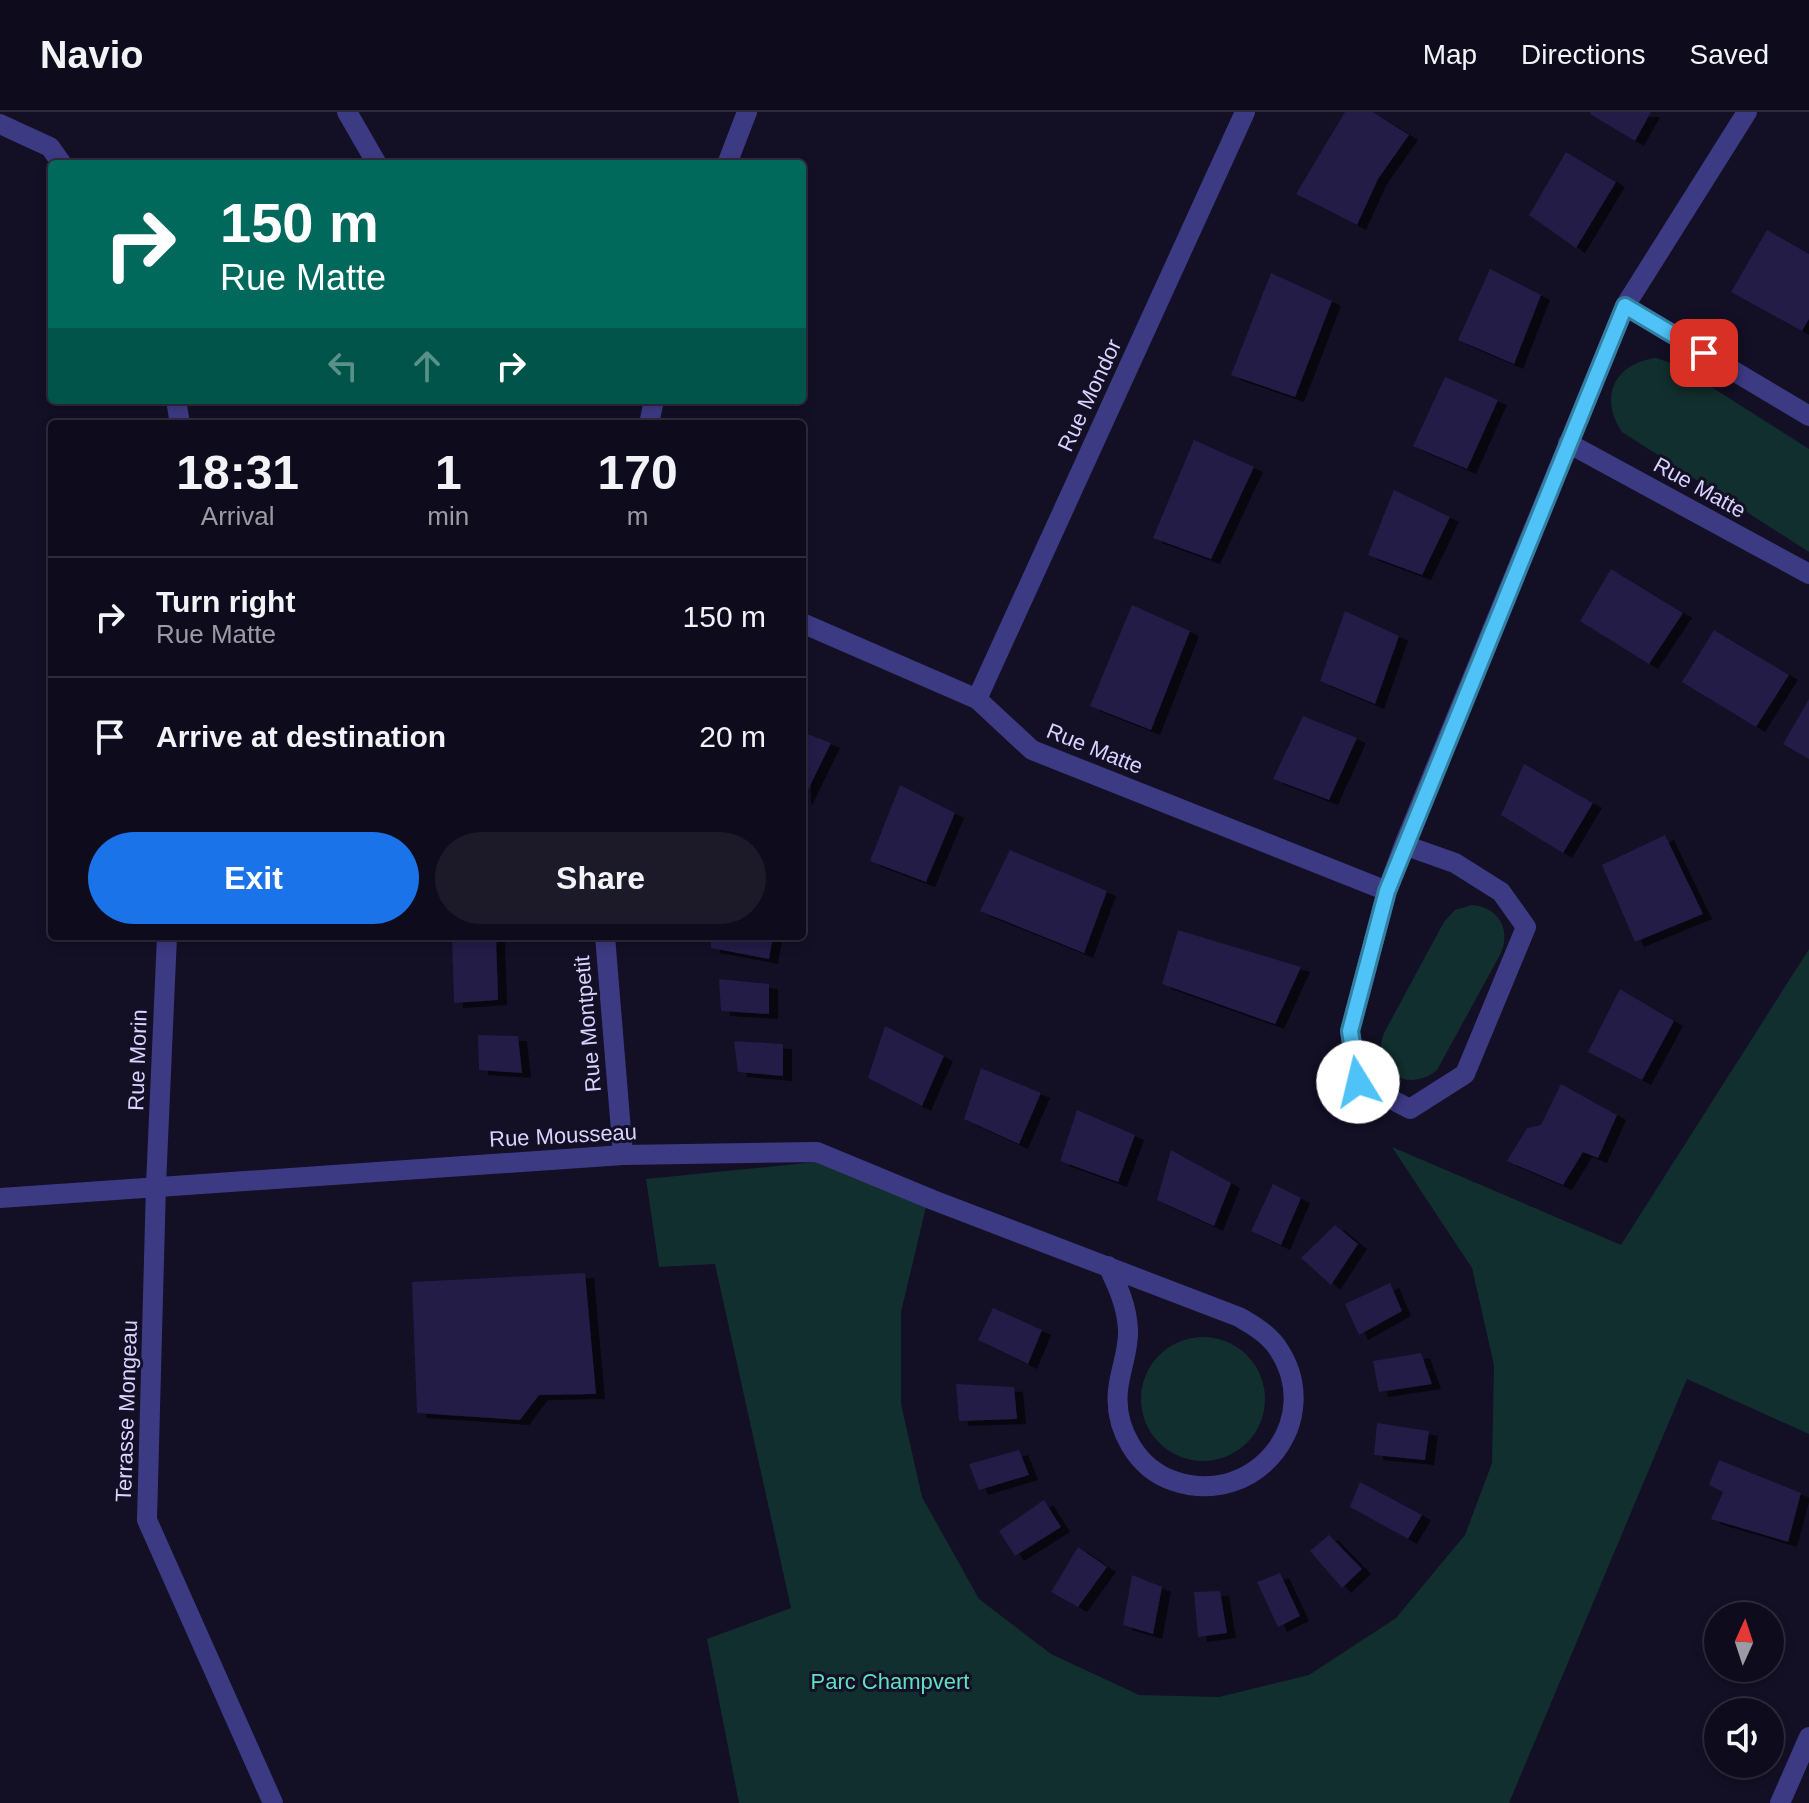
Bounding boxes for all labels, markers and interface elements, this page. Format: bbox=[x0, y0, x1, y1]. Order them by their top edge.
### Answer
text: Navio bbox=[40, 34, 143, 76]
text: Map bbox=[1423, 39, 1477, 70]
text: Directions bbox=[1521, 39, 1646, 70]
text: Saved bbox=[1690, 39, 1769, 70]
text: 150 m bbox=[220, 191, 379, 254]
icon: right bbox=[88, 192, 192, 296]
text: Rue Matte bbox=[220, 257, 386, 298]
pin bbox=[1670, 319, 1738, 387]
icon: arrive bbox=[1682, 331, 1726, 375]
street label: Rue Mondor bbox=[1053, 335, 1126, 455]
icon: left bbox=[321, 344, 365, 388]
icon: ahead bbox=[405, 344, 449, 388]
icon: right bbox=[489, 344, 533, 388]
text: 18:31 bbox=[176, 446, 299, 499]
text: 1 bbox=[435, 446, 462, 499]
text: 170 bbox=[598, 446, 678, 499]
street label: Rue Matte bbox=[1649, 452, 1750, 523]
text: Arrival bbox=[201, 501, 275, 531]
text: min bbox=[427, 501, 469, 531]
text: m bbox=[627, 501, 648, 531]
text: Turn right bbox=[156, 585, 295, 618]
icon: right bbox=[88, 595, 132, 639]
text: 150 m bbox=[683, 600, 766, 633]
text: Rue Matte bbox=[156, 619, 276, 649]
icon: arrive bbox=[88, 715, 132, 759]
street label: Rue Matte bbox=[1043, 718, 1147, 779]
text: Arrive at destination bbox=[156, 720, 446, 753]
text: 20 m bbox=[699, 720, 766, 753]
button: Exit bbox=[88, 832, 419, 924]
button: Share bbox=[435, 832, 766, 924]
street label: Rue Montpetit bbox=[569, 955, 606, 1093]
street label: Rue Morin bbox=[123, 1009, 152, 1111]
position arrow bbox=[1316, 1040, 1400, 1124]
street label: Rue Mousseau bbox=[488, 1119, 638, 1152]
street label: Terrasse Mongeau bbox=[111, 1320, 142, 1503]
north arrow bbox=[1704, 1602, 1784, 1682]
map controls bbox=[1704, 1602, 1784, 1778]
park label: Parc Champvert bbox=[811, 1669, 969, 1694]
button: sound bbox=[1704, 1698, 1784, 1778]

